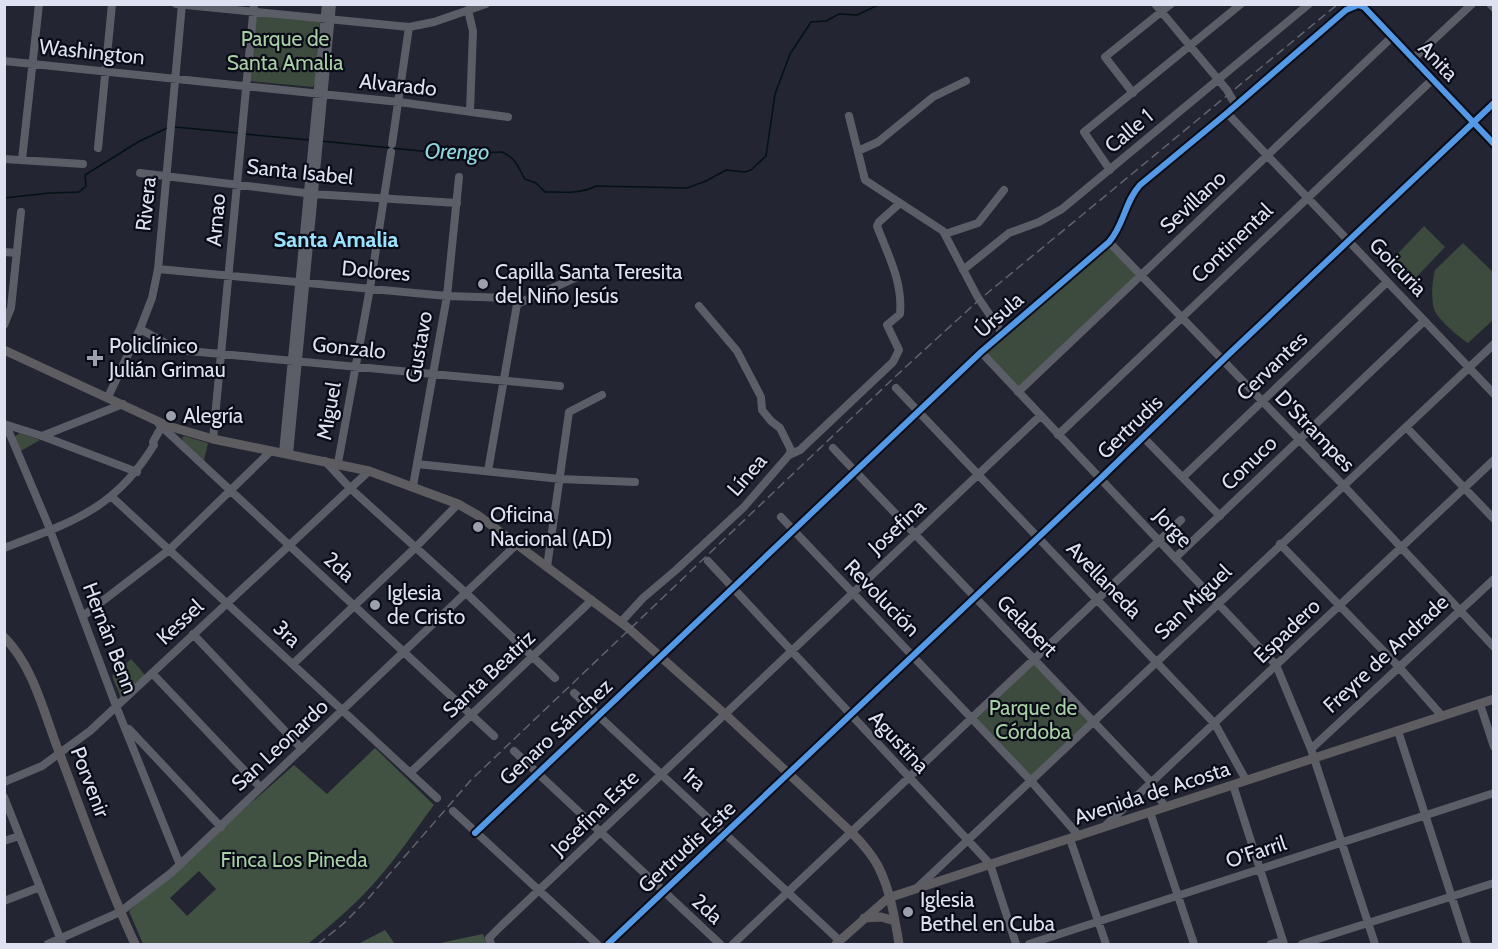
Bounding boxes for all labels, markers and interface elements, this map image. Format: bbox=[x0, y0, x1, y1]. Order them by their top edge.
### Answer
park label: Parque de Santa Amalia bbox=[227, 26, 343, 75]
street label: Washington bbox=[38, 34, 146, 69]
street label: Anita bbox=[1413, 35, 1463, 86]
street label: Alvarado bbox=[358, 68, 438, 101]
street label: Calle 1 bbox=[1100, 103, 1158, 158]
water label: Orengo bbox=[424, 137, 490, 166]
street label: Santa Isabel bbox=[245, 153, 355, 190]
street label: Sevillano bbox=[1155, 165, 1231, 238]
street label: Rivera bbox=[130, 176, 161, 232]
street label: Arnao bbox=[201, 192, 230, 247]
street label: Continental bbox=[1186, 198, 1278, 288]
district label: Santa Amalia bbox=[273, 226, 399, 253]
street label: Goicuria bbox=[1364, 232, 1432, 301]
street label: Dolores bbox=[341, 255, 412, 286]
place label: Capilla Santa Teresita del Niño Jesús bbox=[495, 259, 682, 308]
marker: Capilla Santa Teresita del Niño Jesús bbox=[476, 277, 490, 291]
street label: Úrsula bbox=[969, 287, 1028, 343]
street label: Gustavo bbox=[400, 309, 437, 385]
street label: Cervantes bbox=[1231, 326, 1312, 405]
street label: Gonzalo bbox=[311, 331, 387, 364]
place label: Policlínico Julián Grimau bbox=[108, 333, 226, 382]
marker: Policlínico Julián Grimau bbox=[86, 349, 104, 367]
street label: Miguel bbox=[311, 380, 346, 442]
street label: D'Strampes bbox=[1270, 385, 1361, 477]
street label: Gertrudis bbox=[1092, 389, 1168, 464]
place label: Alegría bbox=[183, 403, 243, 428]
marker: Alegría bbox=[164, 409, 178, 423]
street label: Conuco bbox=[1216, 430, 1282, 495]
street label: Línea bbox=[722, 449, 772, 501]
street label: Josefina bbox=[862, 494, 931, 560]
place label: Oficina Nacional (AD) bbox=[490, 502, 612, 551]
street label: Jorge bbox=[1148, 502, 1198, 553]
marker: Oficina Nacional (AD) bbox=[471, 520, 485, 534]
street label: Avellaneda bbox=[1062, 536, 1147, 623]
street label: 2da bbox=[319, 546, 360, 587]
street label: Revolución bbox=[839, 554, 925, 642]
street label: San Miguel bbox=[1149, 559, 1236, 644]
street label: Hernán Benn bbox=[78, 579, 143, 697]
place label: Iglesia de Cristo bbox=[387, 580, 465, 629]
street label: Freyre de Andrade bbox=[1318, 589, 1454, 718]
street label: Gelabert bbox=[992, 590, 1063, 662]
street label: Espadero bbox=[1248, 593, 1325, 668]
street label: Kessel bbox=[151, 594, 208, 650]
marker: Iglesia de Cristo bbox=[368, 598, 382, 612]
street label: 3ra bbox=[269, 615, 306, 652]
street label: Santa Beatriz bbox=[437, 625, 540, 723]
street label: Genaro Sánchez bbox=[494, 673, 617, 790]
street label: San Leonardo bbox=[226, 694, 333, 796]
park label: Parque de Córdoba bbox=[989, 695, 1078, 744]
street label: Agustina bbox=[864, 705, 935, 778]
street label: Porvenir bbox=[66, 743, 115, 821]
street label: Avenida de Acosta bbox=[1071, 756, 1233, 830]
street label: 1ra bbox=[677, 762, 711, 796]
street label: Josefina Este bbox=[545, 765, 644, 861]
street label: Gertrudis Este bbox=[633, 795, 741, 898]
street label: O'Farril bbox=[1222, 830, 1289, 873]
park label: Finca Los Pineda bbox=[220, 847, 368, 872]
place label: Iglesia Bethel en Cuba bbox=[920, 887, 1055, 936]
street label: 2da bbox=[687, 888, 728, 929]
marker: Iglesia Bethel en Cuba bbox=[901, 905, 915, 919]

